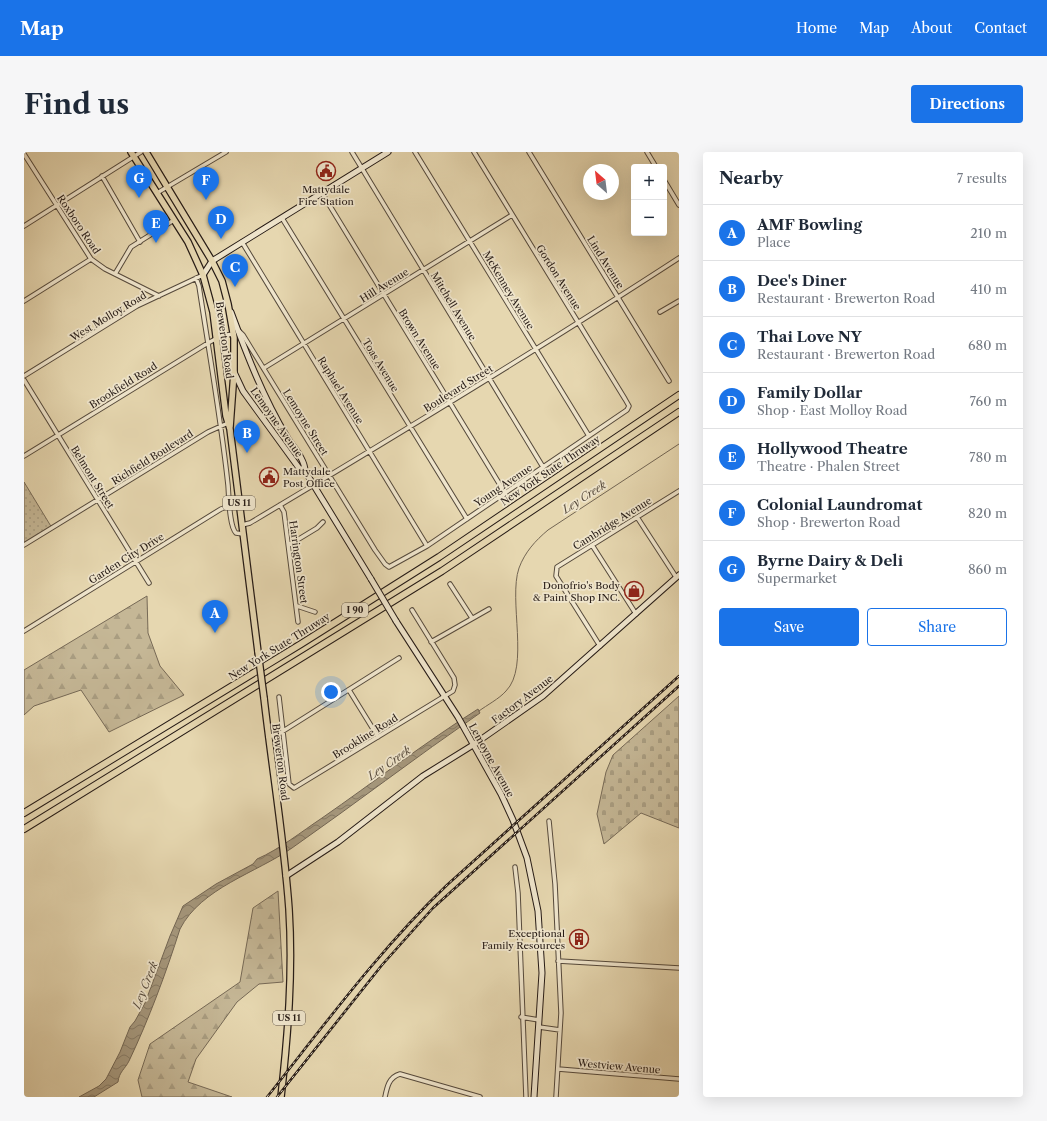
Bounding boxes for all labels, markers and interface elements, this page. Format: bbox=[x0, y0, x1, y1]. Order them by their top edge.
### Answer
text: Map bbox=[20, 17, 64, 40]
text: Home bbox=[796, 19, 837, 37]
text: Map bbox=[859, 19, 889, 37]
text: About bbox=[911, 19, 952, 37]
text: Contact bbox=[974, 19, 1027, 37]
button: Directions bbox=[911, 85, 1023, 123]
text: Find us bbox=[24, 87, 129, 121]
public building icon: Mattydale Fire Station bbox=[315, 160, 337, 182]
north arrow bbox=[583, 164, 619, 200]
map controls bbox=[631, 164, 667, 236]
button: + bbox=[631, 164, 667, 200]
pin: G bbox=[126, 165, 152, 198]
pin: F bbox=[193, 167, 219, 200]
text: Nearby bbox=[719, 168, 783, 188]
text: 7 results bbox=[957, 170, 1007, 186]
place label: Mattydale Fire Station bbox=[298, 183, 355, 208]
street label: Roxboro Road bbox=[54, 192, 103, 256]
button: − bbox=[631, 200, 667, 236]
pin: D bbox=[208, 206, 234, 239]
pin: E bbox=[143, 210, 169, 243]
text: AMF Bowling bbox=[757, 215, 862, 234]
text: A bbox=[727, 225, 737, 241]
text: 210 m bbox=[970, 225, 1007, 241]
street label: Lind Avenue bbox=[584, 233, 627, 291]
text: Place bbox=[757, 234, 790, 250]
street label: Gordon Avenue bbox=[533, 242, 584, 313]
street label: McKenney Avenue bbox=[480, 249, 537, 332]
pin: C bbox=[222, 254, 248, 287]
street label: Hill Avenue bbox=[357, 265, 412, 306]
street label: Mitchell Avenue bbox=[428, 270, 479, 343]
text: Dee's Diner bbox=[757, 271, 847, 290]
text: B bbox=[727, 281, 737, 297]
text: 410 m bbox=[970, 281, 1007, 297]
street label: West Molloy Road bbox=[67, 289, 149, 345]
text: Restaurant · Brewerton Road bbox=[757, 290, 935, 306]
street label: Brewerton Road bbox=[213, 301, 236, 379]
street label: Brown Avenue bbox=[396, 306, 444, 372]
text: Thai Love NY bbox=[757, 327, 862, 346]
street label: Toas Avenue bbox=[360, 336, 402, 395]
text: C bbox=[727, 337, 737, 353]
text: 680 m bbox=[968, 337, 1007, 353]
text: Restaurant · Brewerton Road bbox=[757, 346, 935, 362]
street label: Raphael Avenue bbox=[315, 354, 367, 427]
street label: Brookfield Road bbox=[87, 359, 160, 411]
street label: Boulevard Street bbox=[421, 362, 496, 415]
text: Family Dollar bbox=[757, 383, 862, 402]
street label: Lemoyne Avenue bbox=[248, 385, 306, 460]
street label: Lemoyne Street bbox=[280, 387, 331, 458]
text: D bbox=[726, 393, 738, 409]
text: 760 m bbox=[969, 393, 1007, 409]
text: Shop · East Molloy Road bbox=[757, 402, 908, 418]
pin: B bbox=[234, 420, 260, 453]
street label: Richfield Boulevard bbox=[109, 427, 195, 488]
street label: New York State Thruway bbox=[498, 432, 603, 509]
text: Hollywood Theatre bbox=[757, 439, 908, 458]
street label: Belmont Street bbox=[68, 443, 117, 512]
text: E bbox=[727, 449, 737, 465]
text: 780 m bbox=[969, 449, 1007, 465]
text: Theatre · Phalen Street bbox=[757, 458, 900, 474]
street label: Young Avenue bbox=[471, 461, 535, 510]
place label: Mattydale Post Office bbox=[283, 465, 335, 490]
public building icon: Mattydale Post Office bbox=[258, 466, 280, 488]
water label: Ley Creek bbox=[559, 477, 609, 517]
street label: Cambridge Avenue bbox=[571, 494, 654, 553]
text: Colonial Laundromat bbox=[757, 495, 922, 514]
road number: US 11 bbox=[223, 496, 255, 510]
text: F bbox=[728, 505, 736, 521]
text: 820 m bbox=[968, 505, 1007, 521]
text: Shop · Brewerton Road bbox=[757, 514, 900, 530]
street label: Harrington Street bbox=[286, 520, 311, 605]
street label: Garden City Drive bbox=[86, 530, 167, 587]
text: Byrne Dairy & Deli bbox=[757, 551, 903, 570]
text: G bbox=[726, 561, 738, 577]
text: 860 m bbox=[968, 561, 1007, 577]
text: Supermarket bbox=[757, 570, 837, 586]
place label: Donofrio's Body & Paint Shop INC. bbox=[533, 579, 620, 604]
shop icon: Donofrio's Body & Paint Shop INC. bbox=[623, 580, 645, 602]
pin: A bbox=[202, 600, 228, 633]
road number: I 90 bbox=[342, 603, 368, 617]
button: Save bbox=[719, 608, 859, 646]
button: Share bbox=[867, 608, 1007, 646]
street label: New York State Thruway bbox=[226, 610, 333, 683]
street label: Factory Avenue bbox=[489, 672, 556, 727]
your location bbox=[321, 682, 341, 702]
street label: Brookline Road bbox=[330, 711, 400, 762]
street label: Lemoyne Avenue bbox=[466, 721, 517, 800]
street label: Brewerton Road bbox=[269, 723, 292, 801]
water label: Ley Creek bbox=[364, 743, 414, 784]
place label: Exceptional Family Resources bbox=[482, 927, 565, 952]
building icon: Exceptional Family Resources bbox=[568, 928, 590, 950]
water label: Ley Creek bbox=[129, 959, 161, 1012]
road number: US 11 bbox=[273, 1011, 305, 1025]
street label: Westview Avenue bbox=[576, 1056, 661, 1077]

